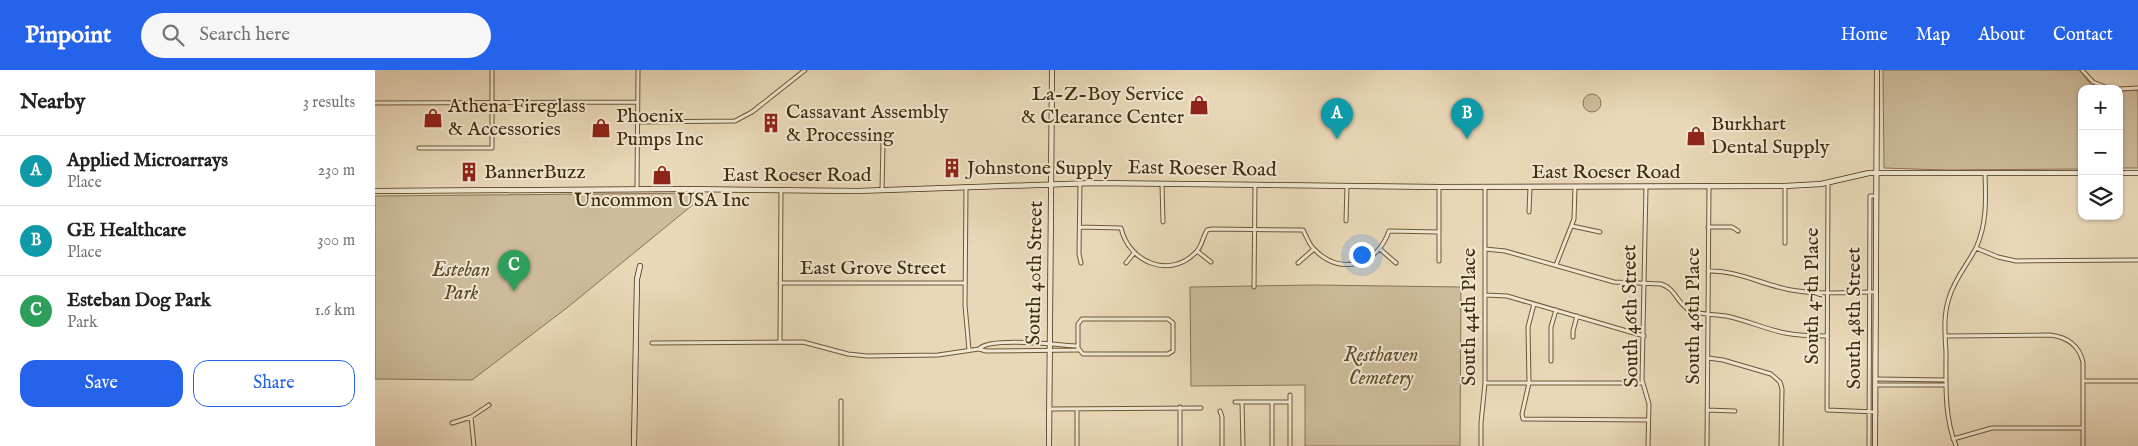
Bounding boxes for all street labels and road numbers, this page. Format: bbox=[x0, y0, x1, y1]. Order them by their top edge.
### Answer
street label: East Roeser Road bbox=[1127, 155, 1277, 183]
street label: East Roeser Road bbox=[1532, 160, 1681, 185]
street label: East Roeser Road bbox=[723, 163, 872, 188]
street label: South 40th Street bbox=[1021, 200, 1049, 345]
street label: South 47th Place bbox=[1800, 227, 1825, 365]
street label: South 46th Street bbox=[1617, 244, 1645, 388]
street label: South 48th Street bbox=[1842, 247, 1867, 389]
street label: South 44th Place bbox=[1457, 248, 1482, 386]
street label: South 46th Place bbox=[1681, 248, 1706, 384]
street label: East Grove Street bbox=[800, 256, 946, 281]

